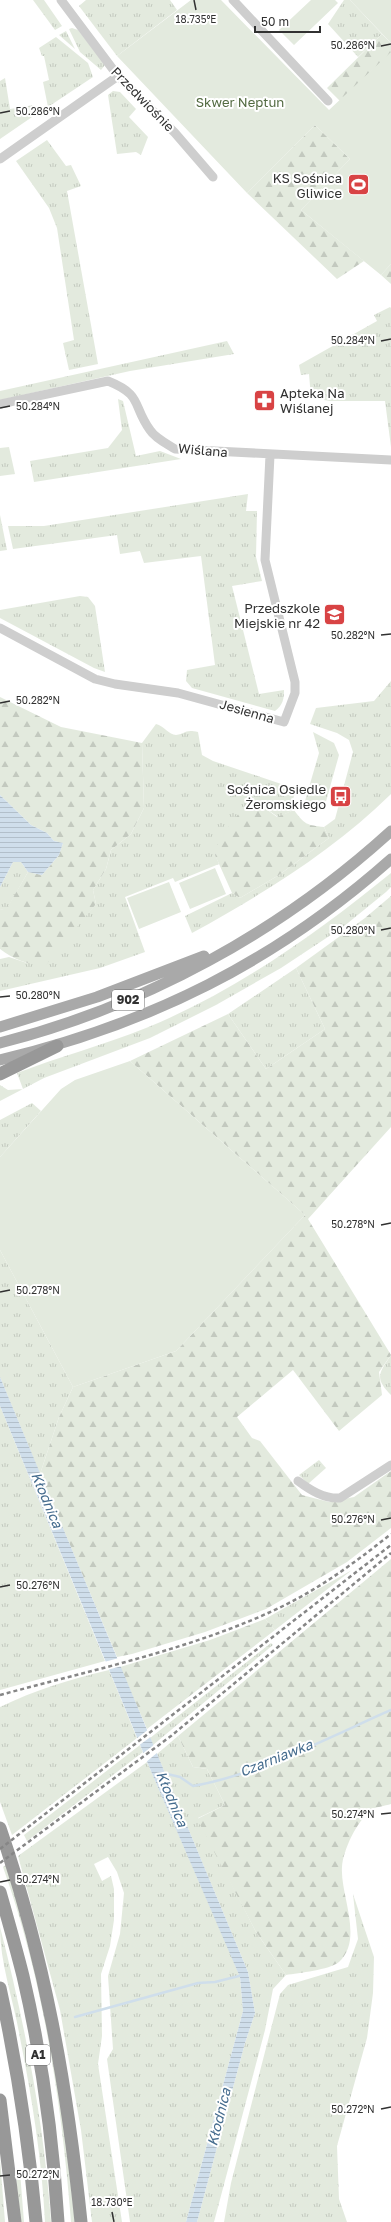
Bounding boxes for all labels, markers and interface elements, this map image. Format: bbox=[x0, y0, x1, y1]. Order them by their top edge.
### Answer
scale bar bbox=[255, 8, 320, 34]
text: 18.735°E bbox=[176, 13, 216, 25]
text: 50 m bbox=[261, 14, 289, 29]
text: 50.286°N bbox=[331, 39, 375, 51]
street label: Przedwiośnie bbox=[108, 63, 178, 135]
park label: Skwer Neptun bbox=[196, 94, 284, 110]
text: 50.286°N bbox=[16, 105, 60, 117]
place label: KS Sośnica Gliwice bbox=[273, 170, 342, 201]
sports icon: KS Sośnica Gliwice bbox=[345, 172, 371, 198]
text: 50.284°N bbox=[331, 334, 375, 346]
place label: Apteka Na Wiślanej bbox=[280, 385, 344, 416]
pharmacy icon: Apteka Na Wiślanej bbox=[251, 387, 277, 413]
text: 50.284°N bbox=[16, 400, 60, 412]
street label: Wiślana bbox=[178, 440, 228, 460]
place label: Przedszkole Miejskie nr 42 bbox=[234, 600, 320, 631]
school or university icon: Przedszkole Miejskie nr 42 bbox=[322, 602, 348, 628]
text: 50.282°N bbox=[331, 629, 375, 641]
text: 50.282°N bbox=[16, 694, 60, 706]
street label: Jesienna bbox=[218, 696, 276, 726]
place label: Sośnica Osiedle Żeromskiego bbox=[227, 781, 326, 812]
bus stop icon: Sośnica Osiedle Żeromskiego bbox=[328, 783, 354, 809]
text: 50.280°N bbox=[331, 924, 375, 936]
text: 50.280°N bbox=[16, 989, 60, 1001]
road number: 902 bbox=[112, 990, 144, 1010]
text: 50.278°N bbox=[331, 1218, 375, 1230]
text: 50.278°N bbox=[16, 1284, 60, 1296]
water label: Kłodnica bbox=[28, 1469, 67, 1531]
text: 50.276°N bbox=[331, 1513, 375, 1525]
text: 50.276°N bbox=[16, 1579, 60, 1591]
water label: Czarniawka bbox=[237, 1735, 316, 1780]
water label: Kłodnica bbox=[153, 1768, 192, 1830]
text: 50.274°N bbox=[331, 1808, 375, 1820]
text: 50.274°N bbox=[16, 1873, 60, 1885]
road number: A1 bbox=[26, 2045, 50, 2065]
water label: Kłodnica bbox=[203, 2085, 234, 2148]
text: 50.272°N bbox=[331, 2103, 375, 2115]
text: 50.272°N bbox=[16, 2168, 60, 2180]
text: 18.730°E bbox=[91, 2196, 133, 2208]

